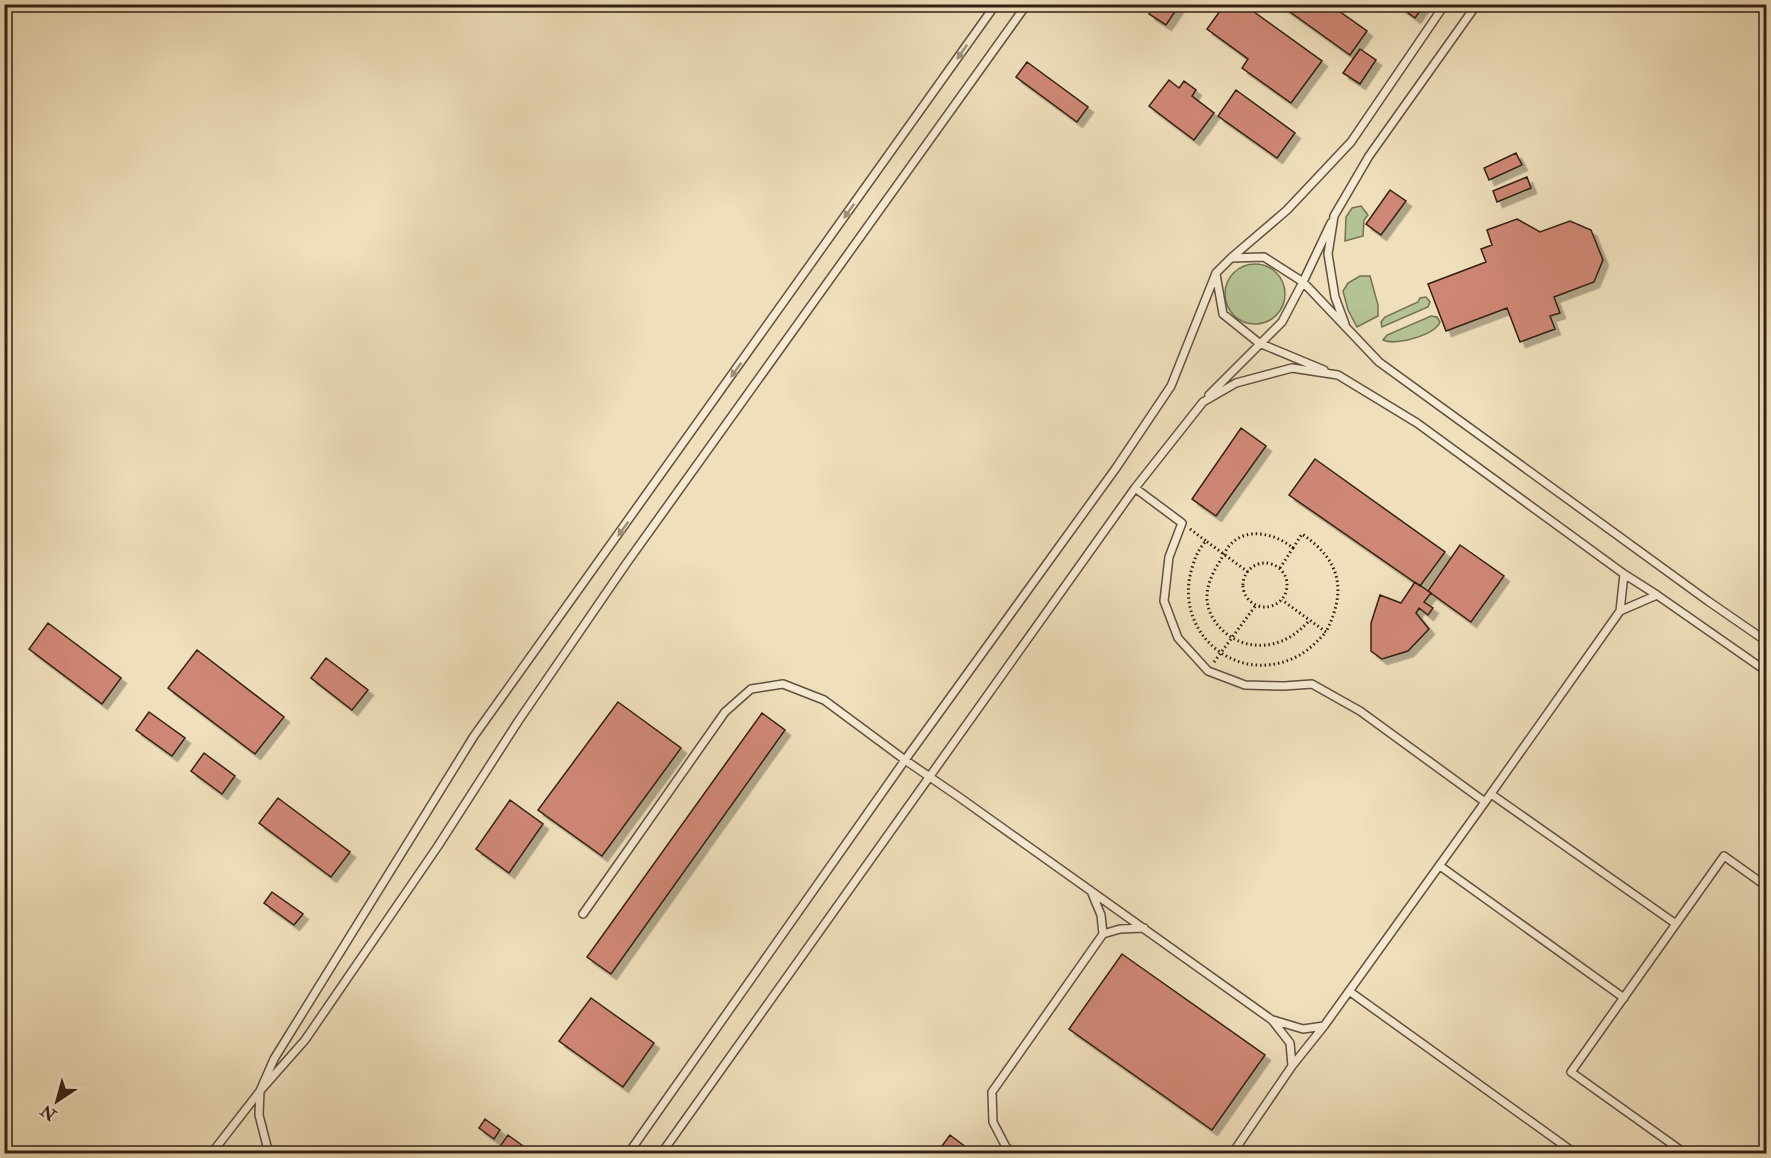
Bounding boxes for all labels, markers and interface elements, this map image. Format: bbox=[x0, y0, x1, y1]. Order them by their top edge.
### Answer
one-way arrow bbox=[956, 44, 968, 60]
one-way arrow bbox=[843, 203, 855, 219]
one-way arrow bbox=[730, 362, 742, 378]
one-way arrow bbox=[617, 521, 629, 536]
north arrow bbox=[27, 1071, 87, 1131]
text: N bbox=[37, 1100, 61, 1125]

